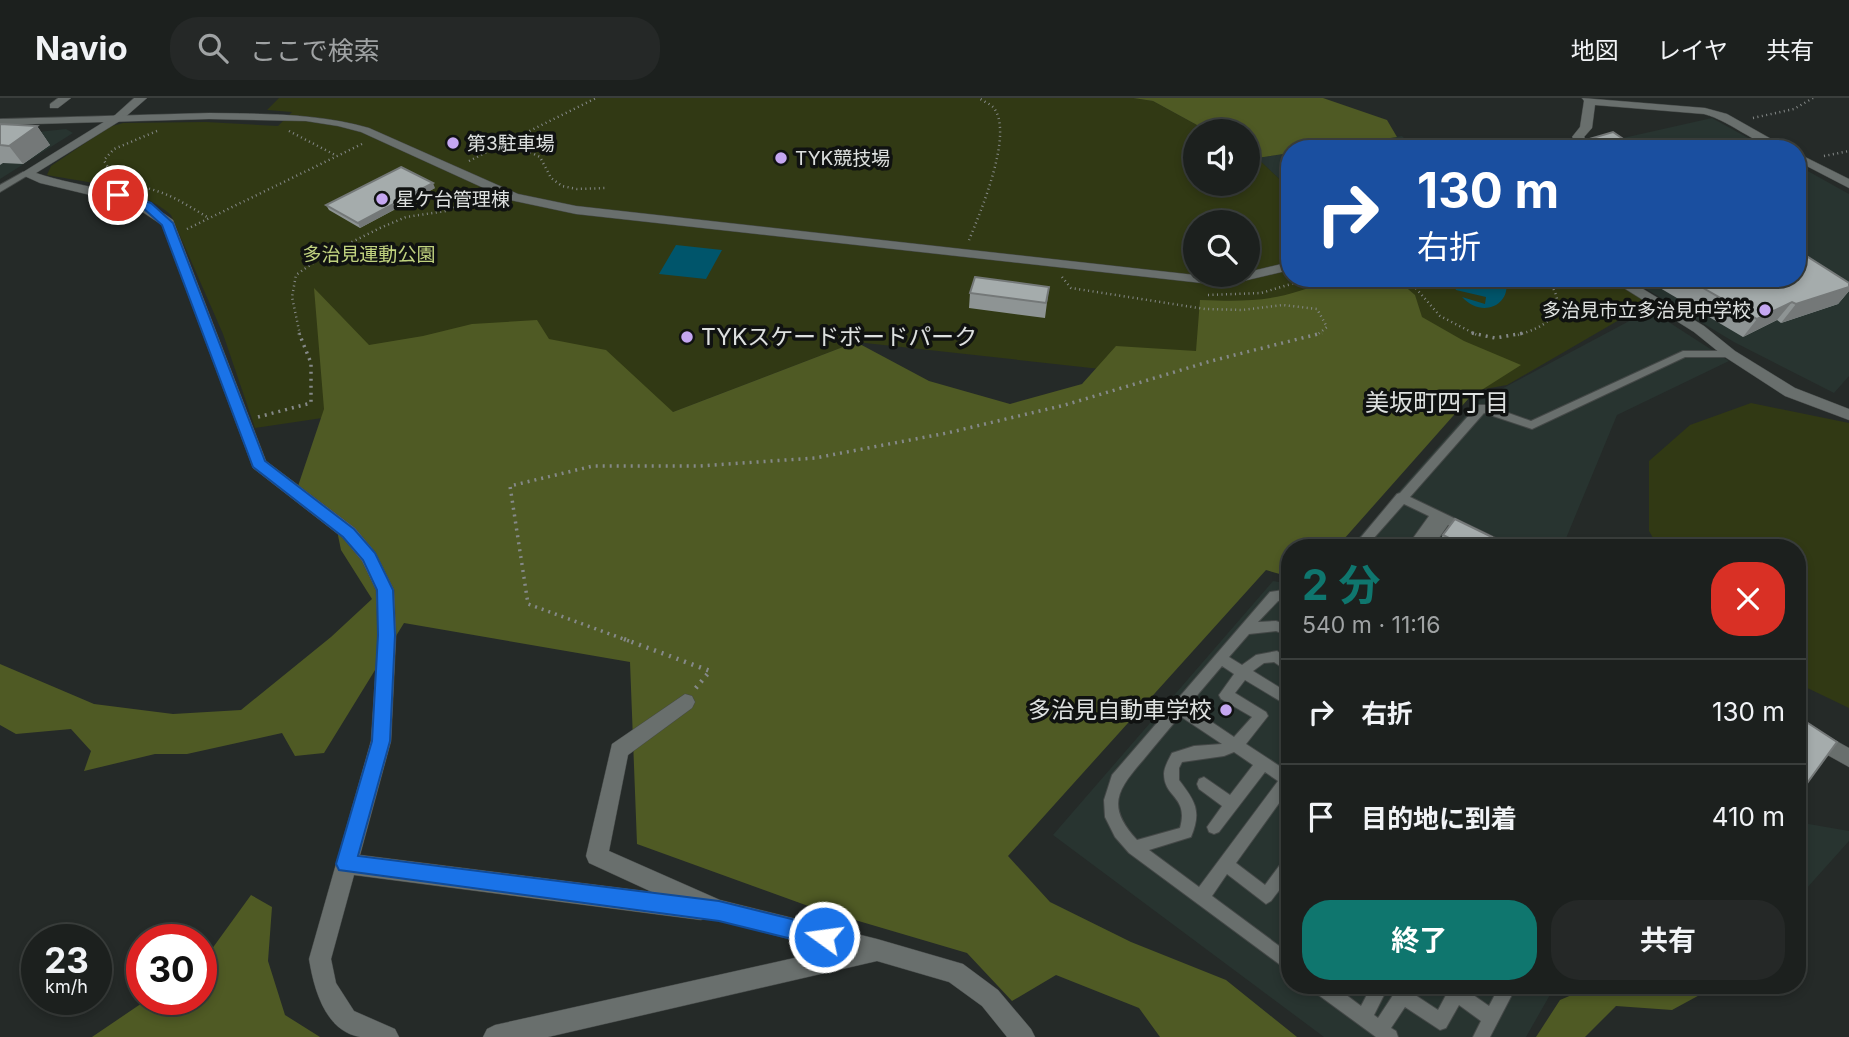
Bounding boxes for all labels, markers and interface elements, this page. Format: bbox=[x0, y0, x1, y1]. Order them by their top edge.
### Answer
search box bbox=[170, 17, 660, 80]
text: Navio bbox=[35, 28, 128, 68]
icon: search bbox=[194, 29, 232, 67]
text: ここで検索 bbox=[250, 35, 380, 66]
text: 地図 bbox=[1571, 36, 1619, 65]
text: レイヤ bbox=[1657, 36, 1728, 65]
text: 共有 bbox=[1766, 36, 1814, 65]
map controls bbox=[1183, 119, 1260, 287]
button: sound bbox=[1183, 119, 1260, 196]
place label: 第3駐車場 bbox=[467, 132, 555, 155]
marker: 第3駐車場 bbox=[445, 135, 461, 151]
place label: TYK競技場 bbox=[795, 147, 890, 170]
marker: TYK競技場 bbox=[773, 150, 789, 166]
text: 130 m bbox=[1417, 161, 1559, 220]
pin bbox=[88, 165, 148, 225]
icon: right bbox=[1302, 168, 1393, 259]
icon: arrive bbox=[99, 176, 137, 214]
place label: 星ケ台管理棟 bbox=[396, 188, 510, 211]
marker: 星ケ台管理棟 bbox=[374, 191, 390, 207]
button: search bbox=[1183, 210, 1260, 287]
text: 右折 bbox=[1417, 227, 1481, 266]
park label: 多治見運動公園 bbox=[302, 243, 436, 266]
place label: 多治見市立多治見中学校 bbox=[1542, 299, 1751, 322]
marker: 多治見市立多治見中学校 bbox=[1757, 302, 1773, 318]
place label: TYKスケードボードパーク bbox=[701, 323, 977, 351]
marker: TYKスケードボードパーク bbox=[679, 329, 695, 345]
district label: 美坂町四丁目 bbox=[1365, 388, 1509, 417]
text: 2 分 bbox=[1302, 559, 1380, 610]
button: close bbox=[1711, 562, 1785, 636]
text: 540 m · 11:16 bbox=[1302, 611, 1440, 639]
icon: right bbox=[1302, 693, 1340, 731]
place label: 多治見自動車学校 bbox=[1028, 696, 1212, 724]
text: 130 m bbox=[1712, 696, 1785, 727]
text: 右折 bbox=[1361, 698, 1413, 729]
marker: 多治見自動車学校 bbox=[1218, 702, 1234, 718]
icon: arrive bbox=[1302, 798, 1340, 836]
text: 410 m bbox=[1712, 801, 1785, 832]
text: 目的地に到着 bbox=[1361, 803, 1517, 834]
position arrow bbox=[787, 900, 861, 974]
button: 終了 bbox=[1302, 900, 1537, 980]
button: 共有 bbox=[1551, 900, 1785, 980]
speed limit sign: 30 bbox=[126, 924, 217, 1015]
text: 23 bbox=[44, 939, 89, 981]
text: km/h bbox=[45, 976, 88, 997]

